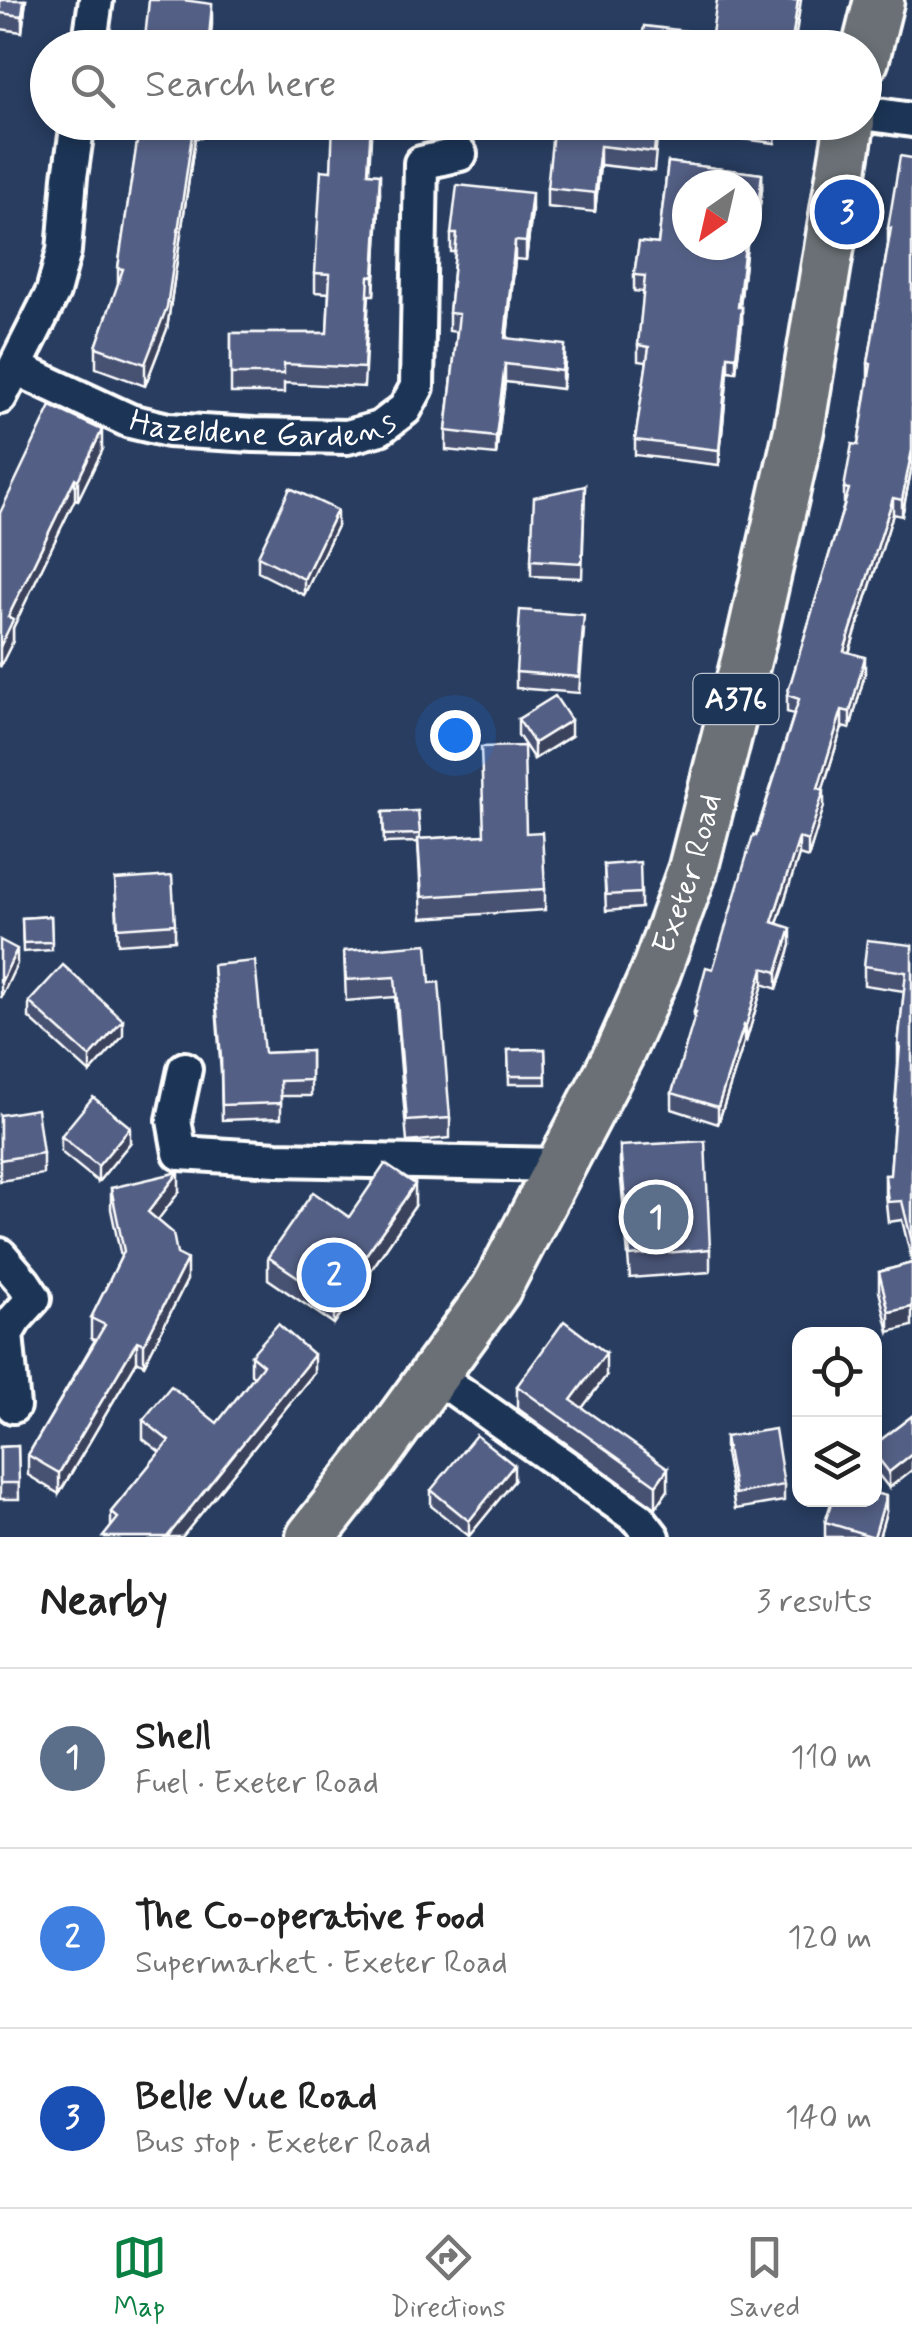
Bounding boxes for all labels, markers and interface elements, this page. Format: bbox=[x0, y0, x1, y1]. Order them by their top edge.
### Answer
search box bbox=[30, 30, 882, 140]
icon: search bbox=[65, 58, 120, 113]
text: Search here bbox=[145, 61, 336, 110]
north arrow bbox=[672, 170, 762, 260]
pin: 3 bbox=[814, 174, 880, 250]
street label: Hazeldene Gardens bbox=[125, 401, 406, 458]
road number: A376 bbox=[694, 674, 778, 724]
your location bbox=[430, 710, 481, 761]
street label: Exeter Road bbox=[643, 790, 732, 960]
pin: 1 bbox=[624, 1180, 688, 1254]
pin: 2 bbox=[302, 1238, 366, 1312]
map controls bbox=[792, 1327, 882, 1507]
button: locate bbox=[792, 1327, 882, 1417]
button: layers bbox=[792, 1417, 882, 1507]
text: Nearby bbox=[40, 1575, 168, 1630]
text: 3 results bbox=[756, 1581, 872, 1623]
text: Shell bbox=[135, 1713, 212, 1762]
text: 1 bbox=[65, 1737, 80, 1779]
text: 110 m bbox=[791, 1737, 872, 1779]
text: Fuel · Exeter Road bbox=[135, 1762, 379, 1804]
text: The Co-operative Food bbox=[135, 1893, 485, 1942]
text: 2 bbox=[65, 1917, 80, 1959]
text: 120 m bbox=[787, 1917, 872, 1959]
text: Supermarket · Exeter Road bbox=[135, 1942, 508, 1984]
text: Belle Vue Road bbox=[135, 2073, 377, 2122]
text: 3 bbox=[65, 2097, 80, 2139]
text: 140 m bbox=[785, 2097, 872, 2139]
text: Bus stop · Exeter Road bbox=[135, 2122, 431, 2164]
tab: Map bbox=[112, 2230, 167, 2327]
tab: Directions bbox=[391, 2230, 506, 2327]
tab: Saved bbox=[729, 2230, 800, 2327]

